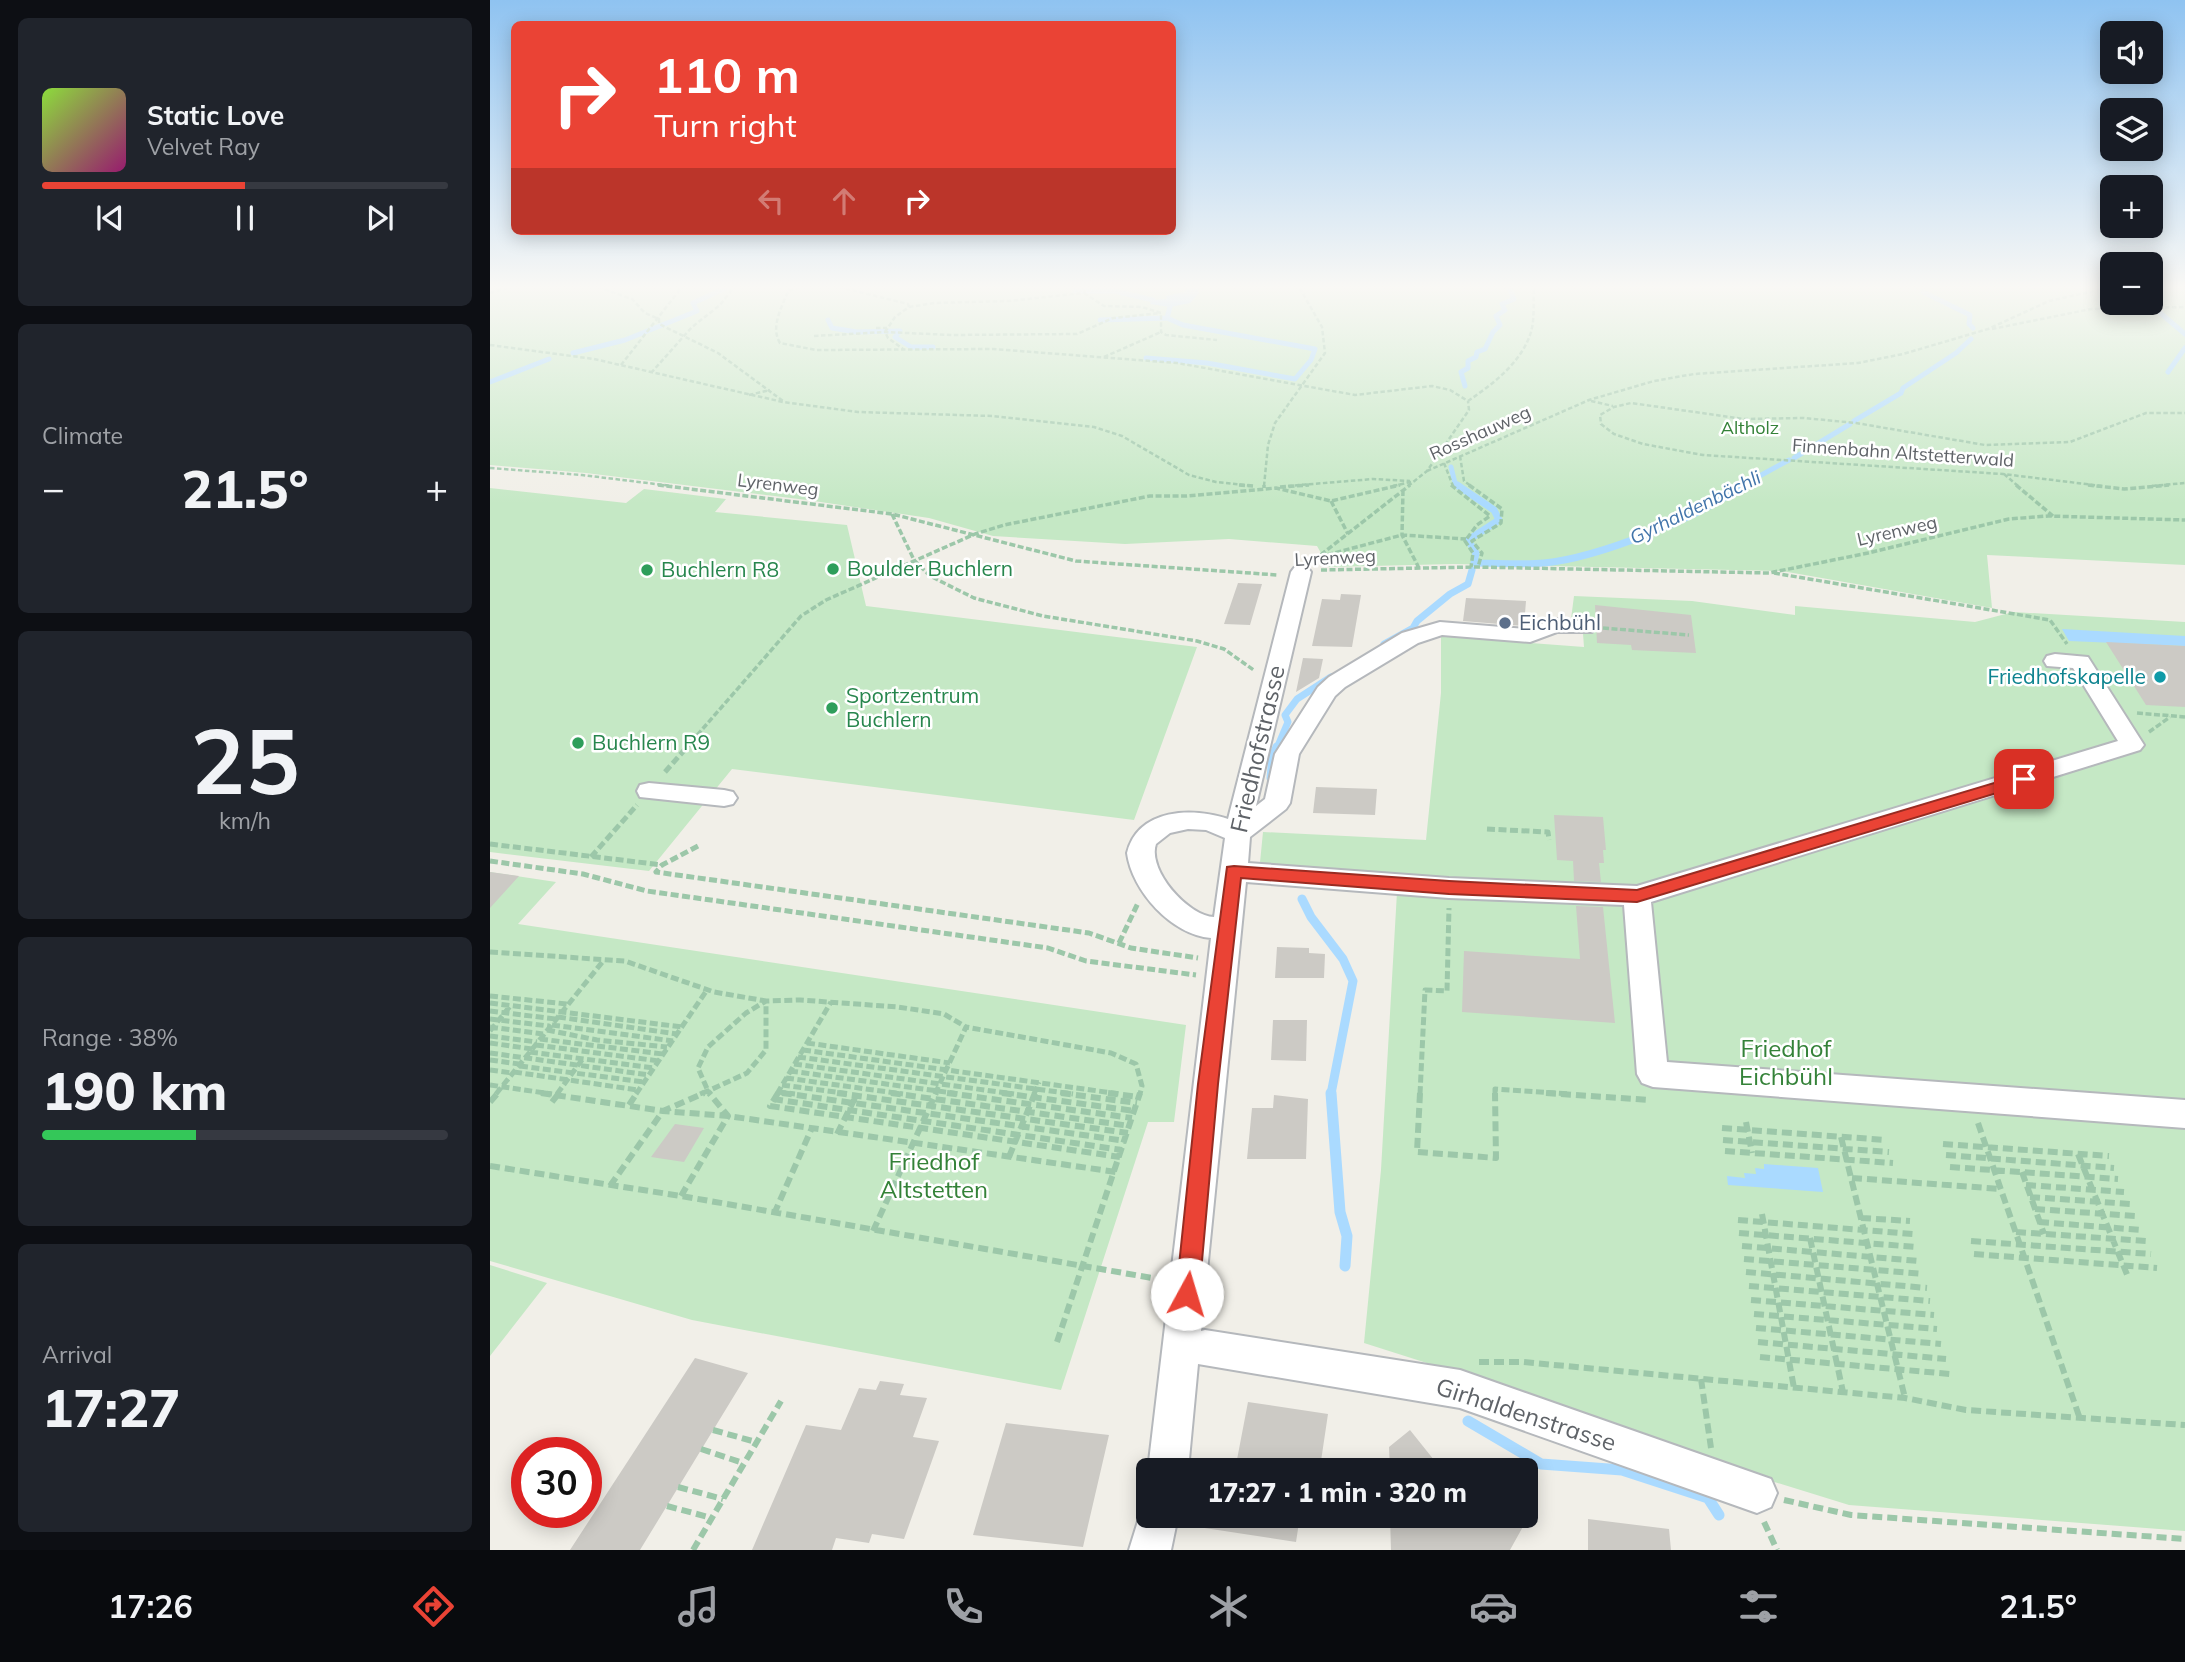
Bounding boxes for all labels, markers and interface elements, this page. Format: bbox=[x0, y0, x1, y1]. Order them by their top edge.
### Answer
map controls bbox=[2100, 21, 2163, 315]
button: sound bbox=[2100, 21, 2163, 84]
text: 110 m bbox=[654, 44, 800, 105]
icon: right bbox=[539, 49, 630, 140]
button: layers bbox=[2100, 98, 2163, 161]
text: Static Love bbox=[147, 99, 284, 132]
text: Turn right bbox=[654, 105, 797, 145]
text: Velvet Ray bbox=[147, 132, 260, 161]
button: + bbox=[2100, 175, 2163, 238]
icon: left bbox=[752, 182, 790, 220]
icon: ahead bbox=[825, 182, 863, 220]
icon: right bbox=[898, 182, 936, 220]
icon: previous bbox=[91, 199, 129, 237]
icon: pause bbox=[226, 199, 264, 237]
icon: next bbox=[361, 199, 399, 237]
button: − bbox=[2100, 252, 2163, 315]
street label: Rosshauweg bbox=[1426, 400, 1534, 465]
park label: Altholz bbox=[1721, 416, 1779, 439]
text: Climate bbox=[42, 421, 123, 450]
street label: Finnenbahn Altstetterwald bbox=[1791, 433, 2015, 472]
text: 21.5° bbox=[181, 456, 309, 521]
text: − bbox=[42, 464, 65, 512]
text: + bbox=[425, 464, 448, 512]
water label: Gyrhaldenbächli bbox=[1625, 465, 1765, 549]
street label: Lyrenweg bbox=[736, 468, 820, 501]
street label: Lyrenweg bbox=[1855, 510, 1939, 551]
street label: Lyrenweg bbox=[1294, 544, 1376, 571]
place label: Boulder Buchlern bbox=[847, 555, 1013, 581]
place label: Buchlern R8 bbox=[661, 556, 779, 582]
marker: Boulder Buchlern bbox=[825, 561, 841, 577]
marker: Buchlern R8 bbox=[639, 562, 655, 578]
place label: Eichbühl bbox=[1519, 609, 1601, 635]
marker: Eichbühl bbox=[1497, 615, 1513, 631]
street label: Friedhofstrasse bbox=[1223, 662, 1291, 835]
place label: Friedhofskapelle bbox=[1987, 663, 2146, 689]
marker: Friedhofskapelle bbox=[2152, 669, 2168, 685]
place label: Sportzentrum Buchlern bbox=[846, 682, 979, 732]
marker: Sportzentrum Buchlern bbox=[824, 700, 840, 716]
text: 25 bbox=[190, 703, 300, 817]
place label: Buchlern R9 bbox=[592, 729, 710, 755]
marker: Buchlern R9 bbox=[570, 735, 586, 751]
pin bbox=[1994, 749, 2054, 809]
icon: arrive bbox=[2005, 760, 2043, 798]
text: km/h bbox=[219, 806, 271, 835]
text: Range · 38% bbox=[42, 1023, 178, 1052]
park label: Friedhof Eichbühl bbox=[1739, 1033, 1833, 1091]
text: 190 km bbox=[42, 1058, 227, 1123]
park label: Friedhof Altstetten bbox=[880, 1146, 988, 1204]
position arrow bbox=[1150, 1257, 1224, 1331]
text: Arrival bbox=[42, 1340, 112, 1369]
street label: Girhaldenstrasse bbox=[1432, 1371, 1620, 1457]
text: 17:27 bbox=[42, 1375, 180, 1440]
speed limit sign: 30 bbox=[511, 1437, 602, 1528]
text: 17:27 · 1 min · 320 m bbox=[1207, 1476, 1467, 1509]
icon: directions bbox=[409, 1582, 458, 1631]
icon: music bbox=[674, 1582, 723, 1631]
icon: phone bbox=[939, 1582, 988, 1631]
icon: climate bbox=[1204, 1582, 1253, 1631]
icon: car bbox=[1469, 1582, 1518, 1631]
icon: filters bbox=[1734, 1582, 1783, 1631]
text: 17:26 bbox=[108, 1586, 193, 1626]
text: 21.5° bbox=[1999, 1586, 2077, 1626]

